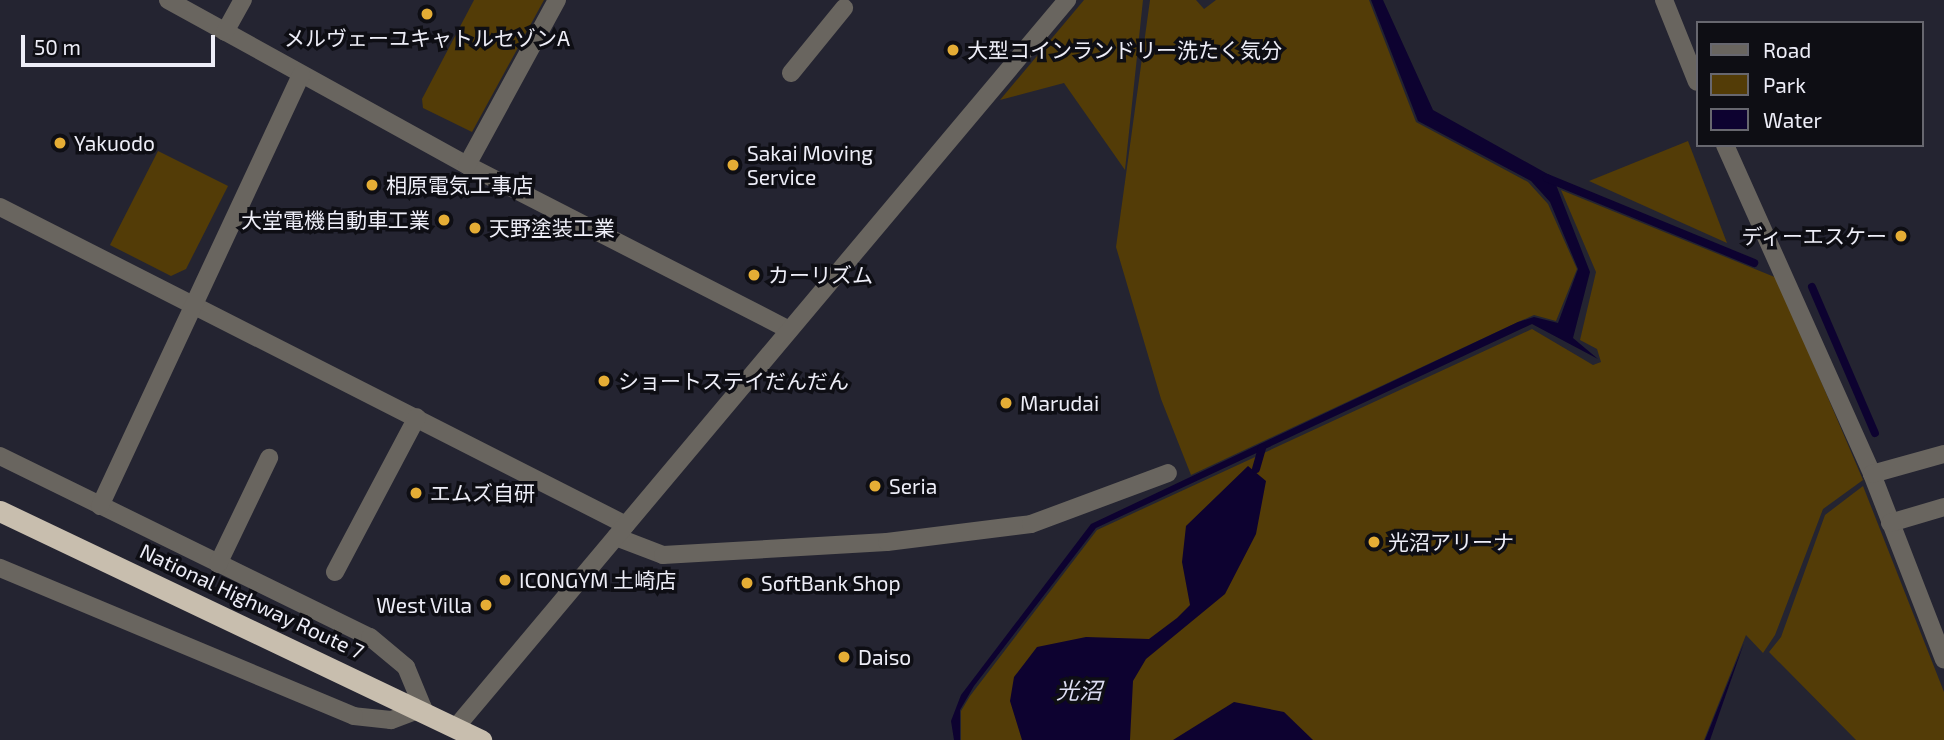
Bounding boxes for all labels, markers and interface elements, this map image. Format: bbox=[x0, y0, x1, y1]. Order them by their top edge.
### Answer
marker: メルヴェーユキャトルセゾンA bbox=[419, 6, 435, 22]
scale bar bbox=[24, 21, 219, 65]
legend bbox=[1696, 21, 1923, 147]
place label: メルヴェーユキャトルセゾンA bbox=[284, 25, 570, 51]
text: 50 m bbox=[34, 34, 81, 59]
place label: 大型コインランドリー洗たく気分 bbox=[967, 37, 1282, 63]
text: Road bbox=[1763, 37, 1811, 62]
marker: 大型コインランドリー洗たく気分 bbox=[945, 42, 961, 58]
text: Park bbox=[1763, 72, 1806, 97]
text: Water bbox=[1763, 107, 1822, 132]
place label: Yakuodo bbox=[74, 130, 155, 156]
marker: Yakuodo bbox=[52, 135, 68, 151]
place label: Sakai Moving Service bbox=[747, 140, 873, 190]
marker: Sakai Moving Service bbox=[725, 157, 741, 173]
place label: 相原電気工事店 bbox=[386, 172, 533, 198]
marker: 相原電気工事店 bbox=[364, 177, 380, 193]
place label: 大堂電機自動車工業 bbox=[241, 207, 430, 233]
marker: 大堂電機自動車工業 bbox=[436, 212, 452, 228]
place label: 天野塗装工業 bbox=[489, 215, 615, 241]
marker: 天野塗装工業 bbox=[467, 220, 483, 236]
place label: ディーエスケー bbox=[1740, 223, 1887, 249]
marker: ディーエスケー bbox=[1893, 228, 1909, 244]
place label: カーリズム bbox=[768, 262, 873, 288]
marker: カーリズム bbox=[746, 267, 762, 283]
place label: ショートステイだんだん bbox=[618, 368, 849, 394]
marker: ショートステイだんだん bbox=[596, 373, 612, 389]
place label: Marudai bbox=[1020, 390, 1099, 416]
marker: Marudai bbox=[998, 395, 1014, 411]
place label: Seria bbox=[889, 473, 937, 499]
marker: Seria bbox=[867, 478, 883, 494]
place label: エムズ自研 bbox=[430, 480, 535, 506]
marker: エムズ自研 bbox=[408, 485, 424, 501]
place label: 光沼アリーナ bbox=[1388, 529, 1514, 555]
marker: 光沼アリーナ bbox=[1366, 534, 1382, 550]
street label: National Highway Route 7 bbox=[136, 538, 368, 664]
place label: ICONGYM 土崎店 bbox=[519, 567, 676, 593]
place label: SoftBank Shop bbox=[761, 570, 901, 596]
marker: ICONGYM 土崎店 bbox=[497, 572, 513, 588]
marker: SoftBank Shop bbox=[739, 575, 755, 591]
place label: West Villa bbox=[376, 592, 472, 618]
marker: West Villa bbox=[478, 597, 494, 613]
place label: Daiso bbox=[858, 644, 911, 670]
marker: Daiso bbox=[836, 649, 852, 665]
water label: 光沼 bbox=[1056, 676, 1102, 704]

